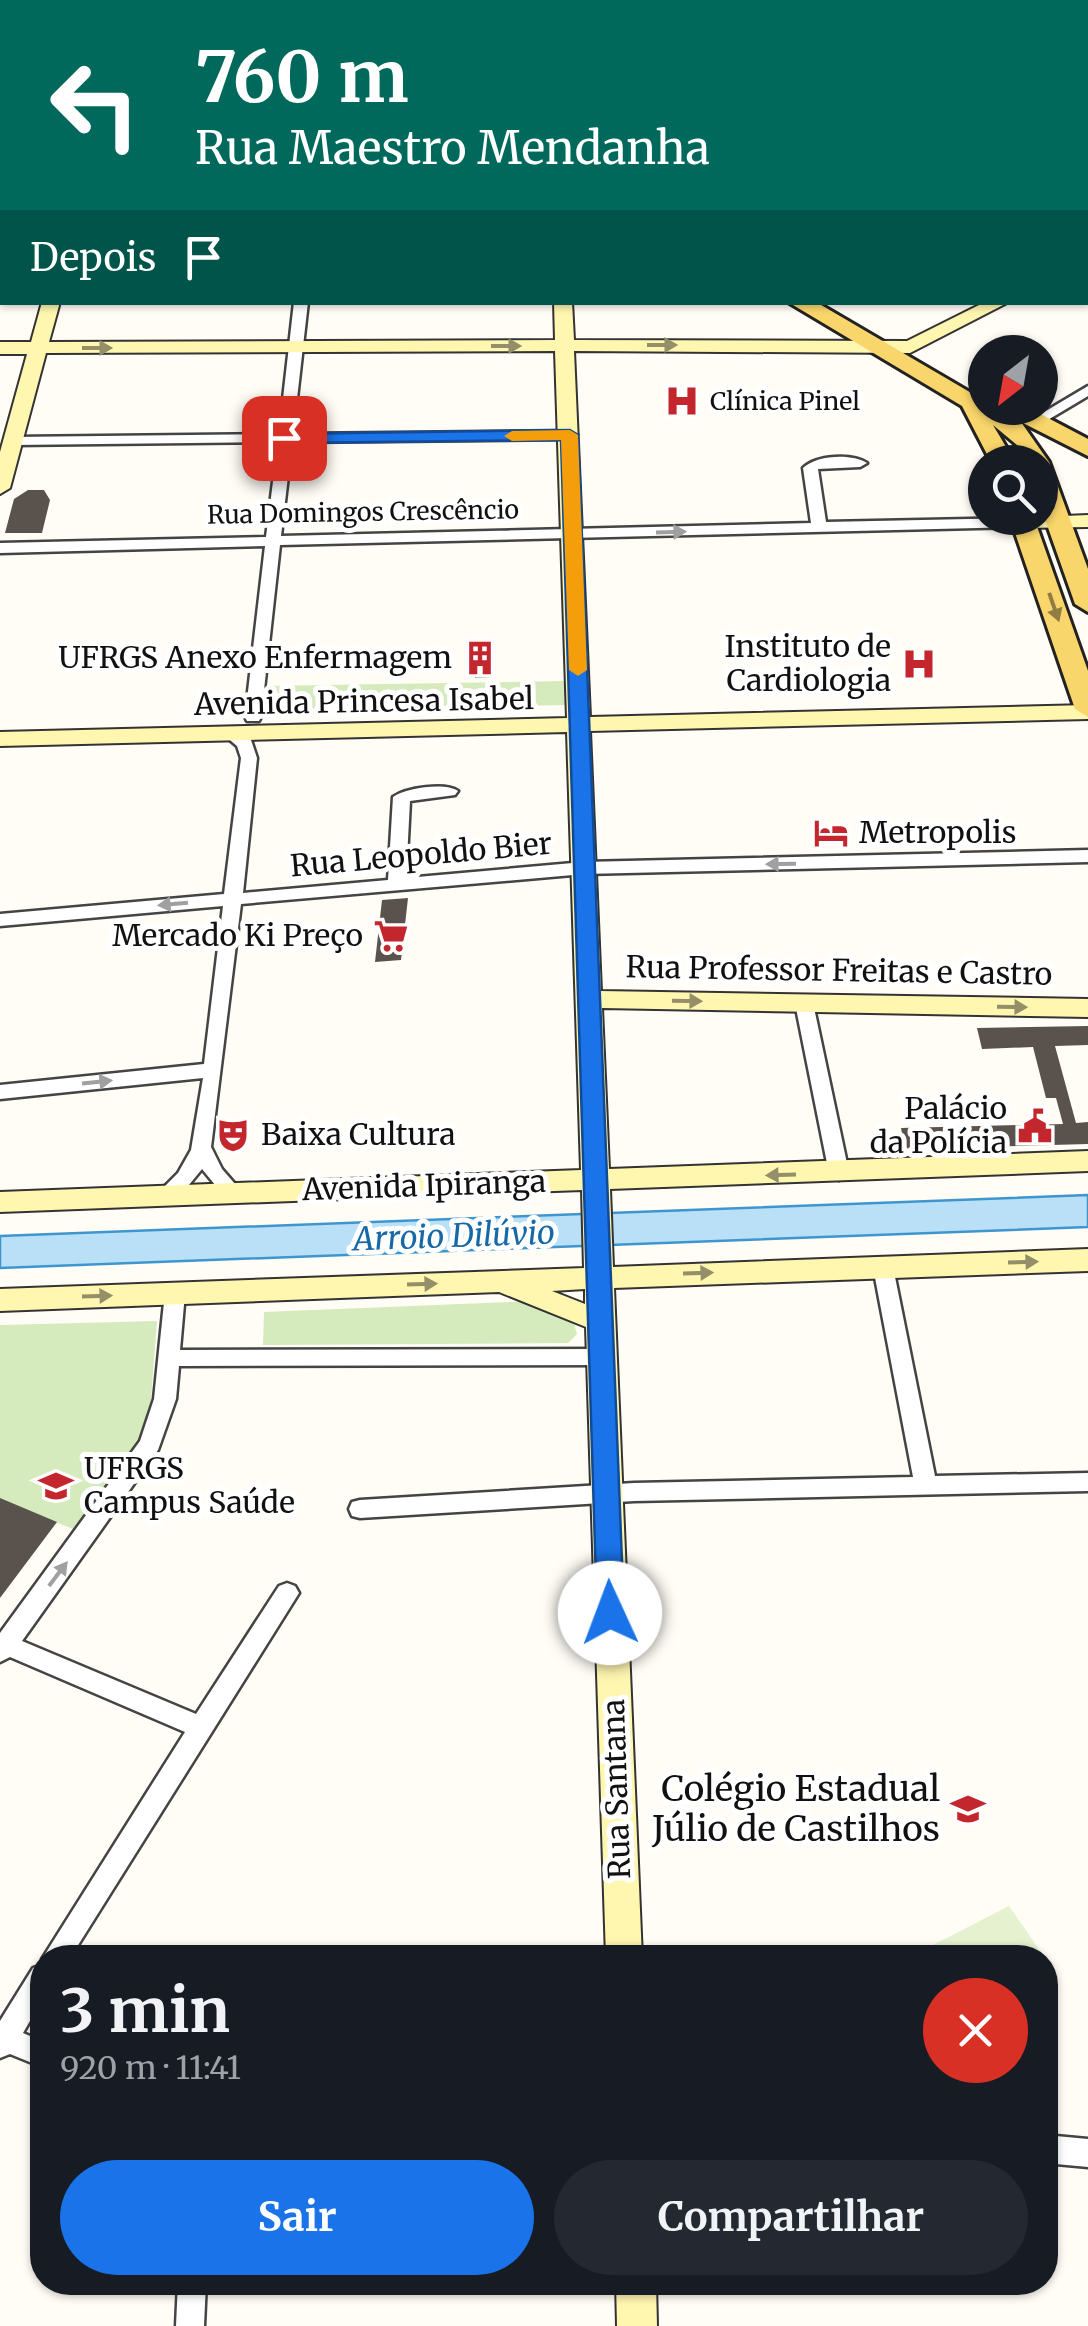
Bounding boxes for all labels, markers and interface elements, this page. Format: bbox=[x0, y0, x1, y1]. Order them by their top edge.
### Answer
text: 760 m bbox=[195, 33, 409, 121]
icon: left bbox=[30, 40, 160, 170]
text: Rua Maestro Mendanha bbox=[195, 120, 710, 176]
icon: arrive bbox=[176, 230, 231, 285]
text: Depois bbox=[30, 234, 156, 281]
north arrow bbox=[968, 335, 1058, 425]
map controls bbox=[968, 335, 1058, 535]
one-way arrow bbox=[646, 337, 678, 353]
one-way arrow bbox=[491, 338, 523, 354]
one-way arrow bbox=[82, 340, 114, 356]
hospital icon: Clínica Pinel bbox=[663, 382, 701, 420]
place label: Clínica Pinel bbox=[710, 385, 860, 417]
pin bbox=[242, 396, 327, 481]
icon: arrive bbox=[257, 411, 312, 466]
button: search bbox=[968, 445, 1058, 535]
street label: Rua Domingos Crescêncio bbox=[207, 493, 519, 531]
one-way arrow bbox=[656, 523, 688, 539]
one-way arrow bbox=[1047, 593, 1062, 623]
place label: Instituto de Cardiologia bbox=[724, 627, 891, 699]
place label: UFRGS Anexo Enfermagem bbox=[58, 638, 452, 676]
building icon: UFRGS Anexo Enfermagem bbox=[461, 639, 499, 677]
hospital icon: Instituto de Cardiologia bbox=[900, 645, 938, 683]
street label: Avenida Princesa Isabel bbox=[193, 679, 534, 723]
place label: Metropolis bbox=[859, 813, 1016, 851]
hotel icon: Metropolis bbox=[812, 814, 850, 852]
street label: Rua Leopoldo Bier bbox=[289, 824, 553, 884]
one-way arrow bbox=[764, 856, 796, 872]
one-way arrow bbox=[157, 896, 189, 912]
place label: Mercado Ki Preço bbox=[112, 916, 363, 954]
supermarket icon: Mercado Ki Preço bbox=[372, 917, 410, 955]
street label: Rua Professor Freitas e Castro bbox=[625, 947, 1053, 993]
one-way arrow bbox=[671, 993, 703, 1009]
one-way arrow bbox=[996, 999, 1028, 1015]
one-way arrow bbox=[82, 1074, 113, 1090]
place label: Palácio da Polícia bbox=[870, 1089, 1007, 1161]
public building icon: Palácio da Polícia bbox=[1016, 1107, 1054, 1145]
place label: Baixa Cultura bbox=[261, 1115, 455, 1153]
theatre icon: Baixa Cultura bbox=[214, 1116, 252, 1154]
street label: Avenida Ipiranga bbox=[300, 1162, 547, 1208]
one-way arrow bbox=[764, 1167, 796, 1183]
water label: Arroio Dilúvio bbox=[350, 1212, 555, 1260]
one-way arrow bbox=[1007, 1254, 1039, 1270]
one-way arrow bbox=[683, 1264, 715, 1280]
one-way arrow bbox=[407, 1276, 439, 1292]
one-way arrow bbox=[82, 1288, 114, 1304]
place label: UFRGS Campus Saúde bbox=[84, 1449, 295, 1521]
school or university icon: UFRGS Campus Saúde bbox=[37, 1467, 75, 1505]
one-way arrow bbox=[48, 1561, 68, 1587]
position arrow bbox=[558, 1561, 662, 1665]
street label: Rua Santana bbox=[594, 1698, 638, 1880]
place label: Colégio Estadual Júlio de Castilhos bbox=[651, 1767, 940, 1851]
school or university icon: Colégio Estadual Júlio de Castilhos bbox=[949, 1790, 987, 1828]
text: 3 min bbox=[60, 1973, 230, 2048]
button: close bbox=[923, 1978, 1028, 2083]
text: 920 m · 11:41 bbox=[60, 2048, 241, 2088]
button: Sair bbox=[60, 2160, 534, 2275]
button: Compartilhar bbox=[554, 2160, 1028, 2275]

